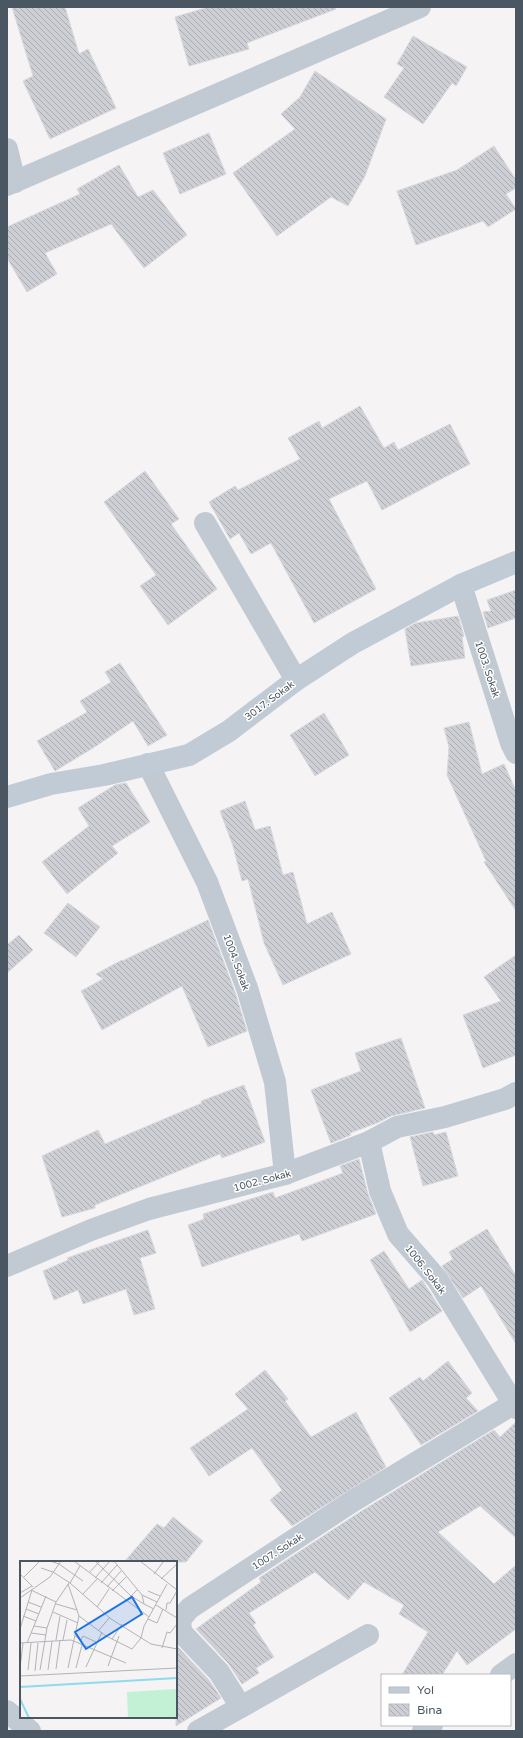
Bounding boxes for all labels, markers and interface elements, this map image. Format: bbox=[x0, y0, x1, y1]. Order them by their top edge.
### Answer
street label: 1003. Sokak bbox=[472, 639, 502, 700]
street label: 3017. Sokak bbox=[243, 678, 297, 723]
street label: 1004. Sokak bbox=[220, 933, 252, 993]
street label: 1002. Sokak bbox=[232, 1167, 293, 1194]
street label: 1006. Sokak bbox=[402, 1243, 448, 1297]
street label: 1007. Sokak bbox=[250, 1531, 306, 1573]
inset map bbox=[20, 1561, 177, 1718]
legend bbox=[381, 1674, 511, 1726]
text: Yol bbox=[417, 1683, 434, 1697]
text: Bina bbox=[417, 1703, 442, 1717]

